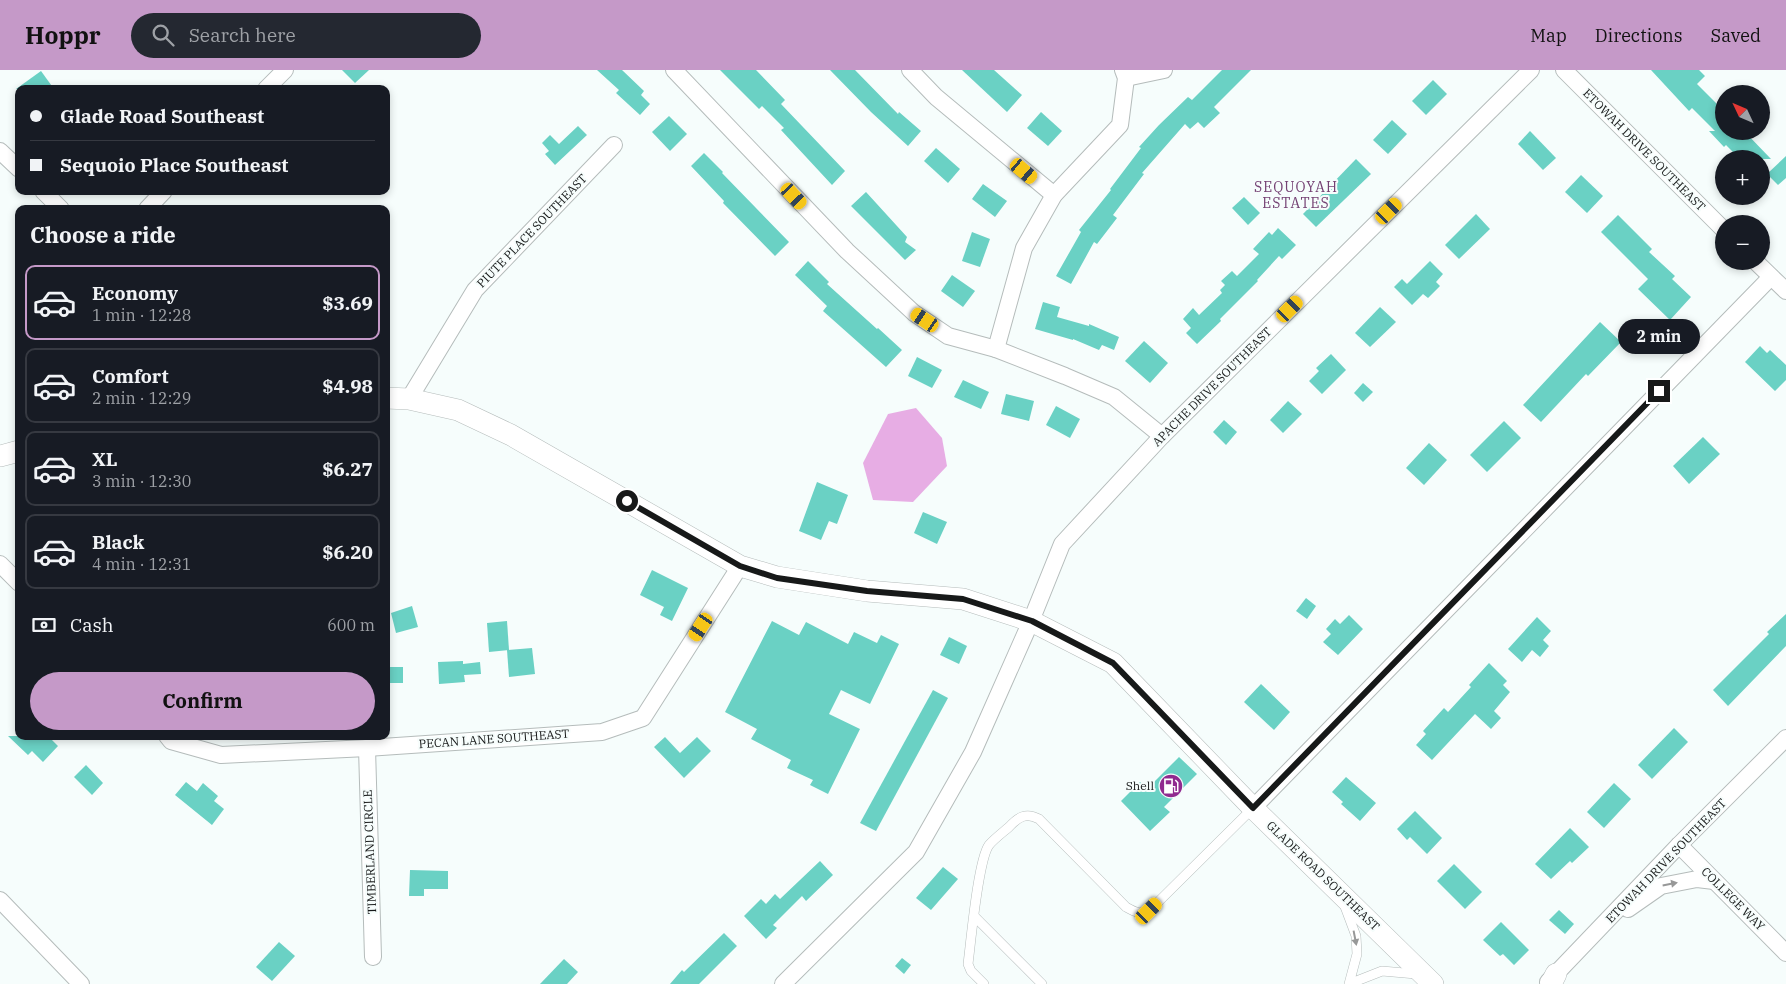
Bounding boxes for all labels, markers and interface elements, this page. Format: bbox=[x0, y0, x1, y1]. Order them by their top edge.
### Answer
search box bbox=[131, 13, 481, 58]
text: Hoppr bbox=[25, 19, 101, 51]
icon: search bbox=[149, 21, 177, 49]
text: Search here bbox=[189, 23, 296, 47]
text: Map bbox=[1530, 24, 1567, 47]
text: Directions bbox=[1595, 24, 1683, 47]
text: Saved bbox=[1711, 24, 1761, 47]
street label: ETOWAH DRIVE SOUTHEAST bbox=[1580, 85, 1709, 214]
north arrow bbox=[1715, 85, 1770, 140]
map controls bbox=[1715, 85, 1770, 270]
text: Glade Road Southeast bbox=[60, 104, 264, 128]
button: + bbox=[1715, 150, 1770, 205]
text: Sequoio Place Southeast bbox=[60, 153, 288, 177]
car bbox=[1007, 156, 1040, 186]
street label: PIUTE PLACE SOUTHEAST bbox=[473, 171, 590, 291]
district label: SEQUOYAH ESTATES bbox=[1254, 178, 1338, 212]
car bbox=[778, 180, 809, 212]
car bbox=[1373, 195, 1404, 227]
button: − bbox=[1715, 215, 1770, 270]
text: Choose a ride bbox=[30, 220, 176, 249]
icon: car bbox=[32, 280, 77, 325]
text: Economy bbox=[92, 281, 178, 305]
text: $3.69 bbox=[322, 291, 373, 315]
car bbox=[1274, 293, 1305, 325]
text: 1 min · 12:28 bbox=[92, 305, 191, 325]
car bbox=[908, 305, 941, 335]
callout: 2 min bbox=[1618, 318, 1700, 354]
street label: APACHE DRIVE SOUTHEAST bbox=[1149, 324, 1274, 449]
text: 2 min bbox=[1637, 326, 1681, 346]
icon: car bbox=[32, 363, 77, 408]
text: Comfort bbox=[92, 364, 169, 388]
text: $4.98 bbox=[322, 374, 373, 398]
route end bbox=[1648, 380, 1670, 402]
text: 2 min · 12:29 bbox=[92, 388, 191, 408]
icon: car bbox=[32, 446, 77, 491]
text: XL bbox=[92, 447, 118, 471]
text: $6.27 bbox=[322, 457, 373, 481]
text: 3 min · 12:30 bbox=[92, 471, 191, 491]
route start bbox=[616, 490, 638, 512]
icon: car bbox=[32, 529, 77, 574]
text: Black bbox=[92, 530, 144, 554]
text: $6.20 bbox=[322, 540, 373, 564]
text: 4 min · 12:31 bbox=[92, 554, 191, 574]
car bbox=[686, 610, 715, 644]
icon: cash bbox=[30, 611, 58, 639]
text: Cash bbox=[70, 613, 114, 637]
text: 600 m bbox=[327, 615, 375, 635]
button: Confirm bbox=[30, 672, 375, 730]
street label: PECAN LANE SOUTHEAST bbox=[418, 726, 570, 751]
fuel station icon: Shell bbox=[1158, 773, 1184, 799]
place label: Shell bbox=[1126, 778, 1154, 793]
street label: TIMBERLAND CIRCLE bbox=[360, 789, 379, 915]
street label: ETOWAH DRIVE SOUTHEAST bbox=[1602, 795, 1729, 926]
street label: GLADE ROAD SOUTHEAST bbox=[1264, 818, 1383, 934]
street label: COLLEGE WAY bbox=[1698, 864, 1769, 934]
one-way arrow bbox=[1662, 880, 1678, 888]
car bbox=[1133, 895, 1164, 927]
one-way arrow bbox=[1351, 931, 1359, 947]

